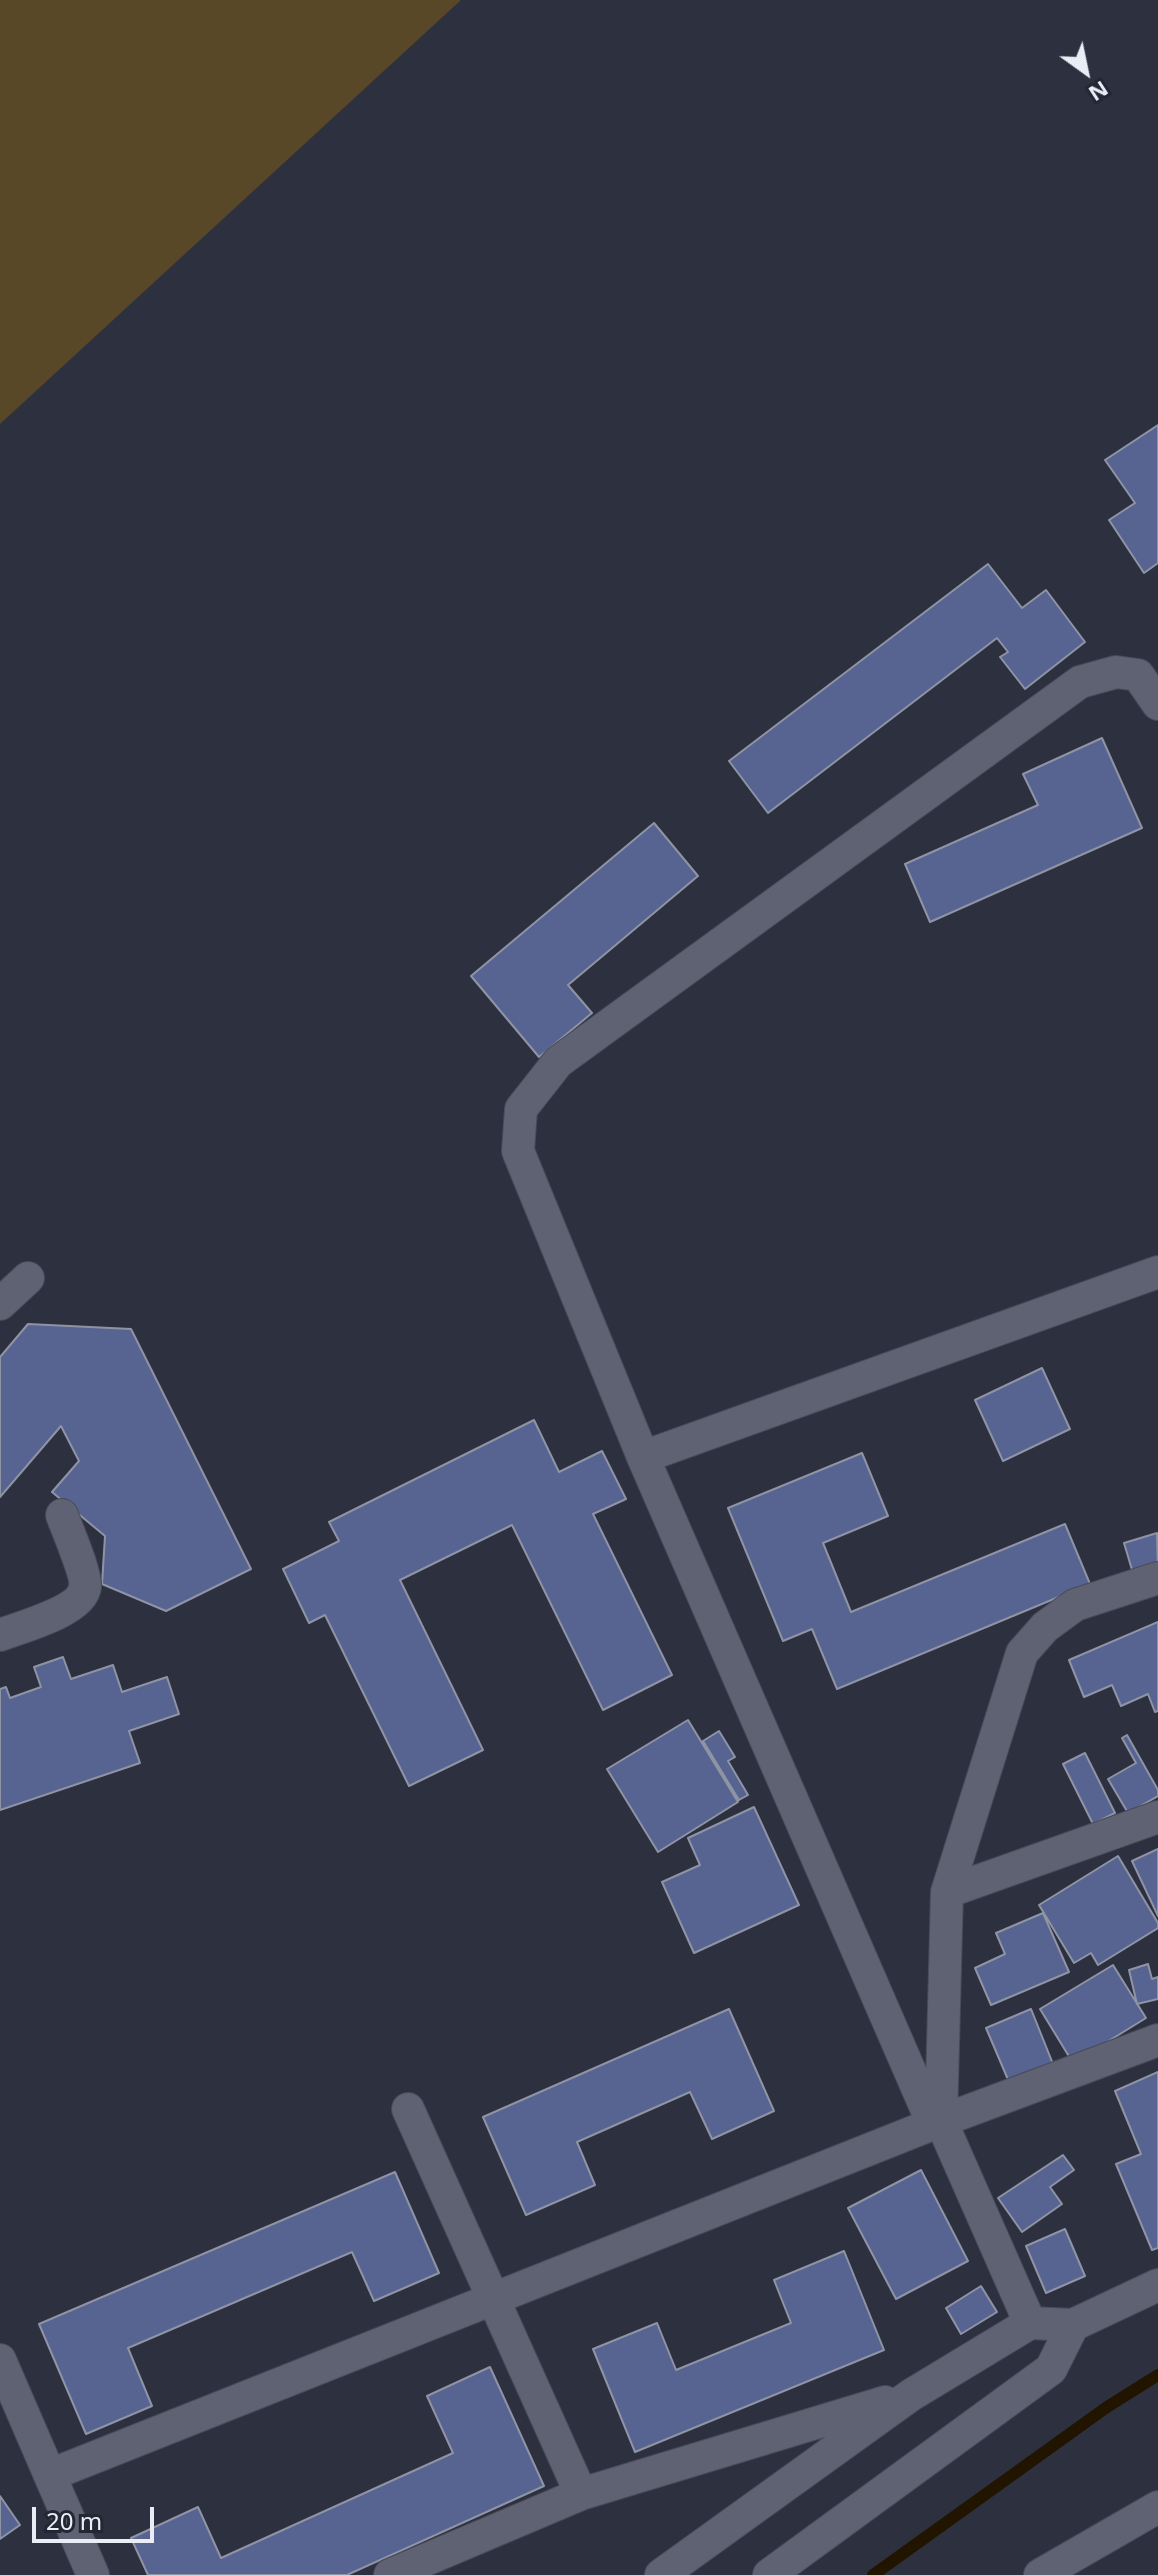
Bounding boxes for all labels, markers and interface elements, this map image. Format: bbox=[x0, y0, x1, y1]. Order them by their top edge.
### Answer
north arrow bbox=[1046, 32, 1126, 112]
text: N bbox=[1083, 75, 1115, 110]
scale bar bbox=[36, 2491, 158, 2541]
text: 20 m bbox=[46, 2504, 102, 2537]

